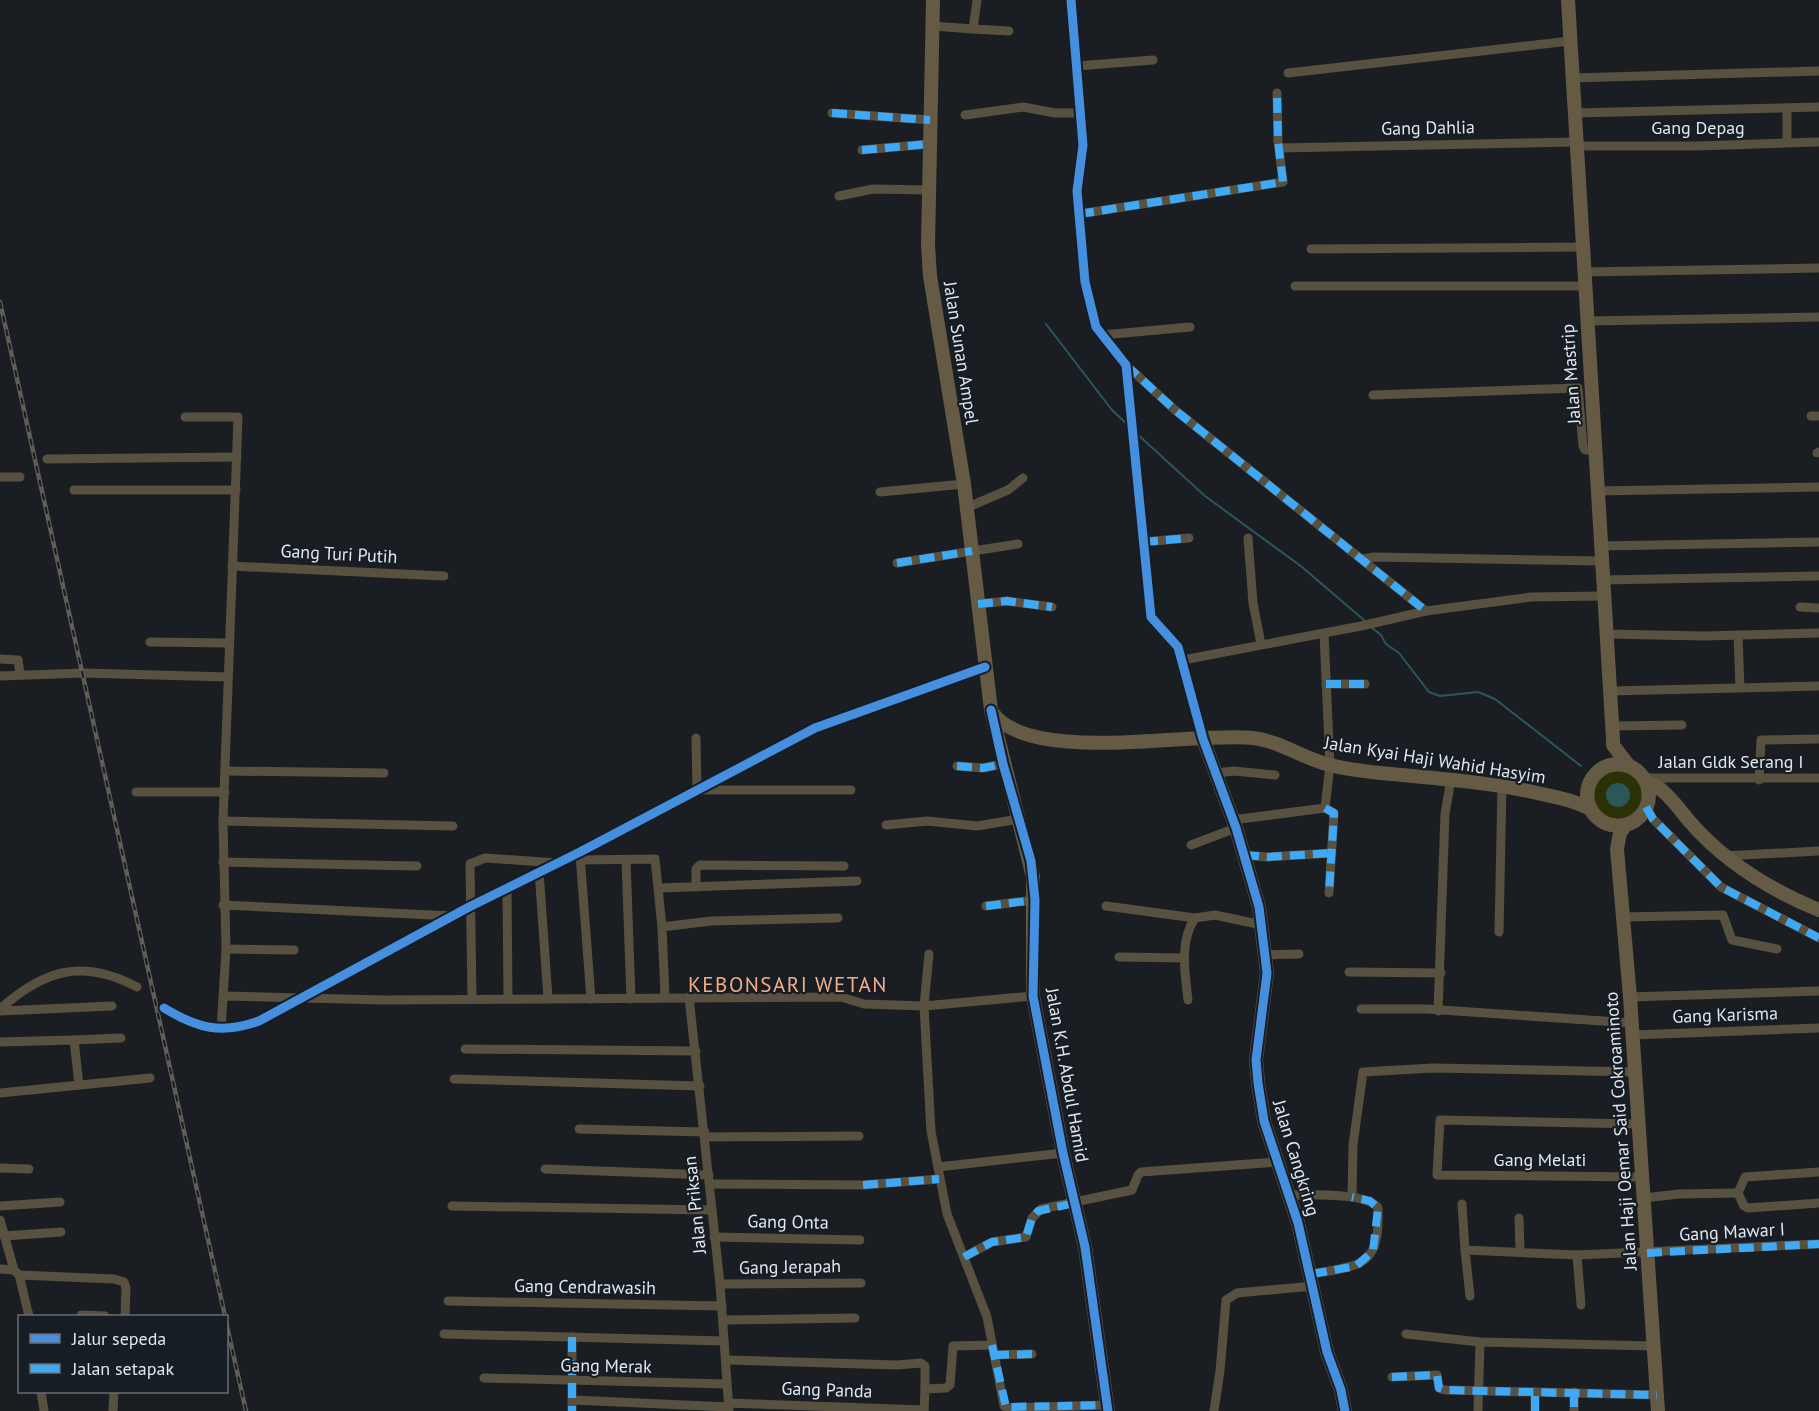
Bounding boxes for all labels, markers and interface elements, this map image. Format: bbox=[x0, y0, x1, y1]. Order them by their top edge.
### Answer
street label: Gang Dahlia bbox=[1381, 115, 1475, 140]
street label: Gang Depag bbox=[1651, 116, 1745, 139]
street label: Jalan Sunan Ampel bbox=[939, 279, 984, 427]
street label: Jalan Mastrip bbox=[1556, 323, 1586, 426]
street label: Gang Turi Putih bbox=[280, 539, 398, 568]
street label: Jalan Kyai Haji Wahid Hasyim bbox=[1322, 730, 1547, 788]
street label: Jalan Gldk Serang I bbox=[1657, 750, 1804, 773]
district label: KEBONSARI WETAN bbox=[688, 971, 888, 998]
street label: Jalan K.H. Abdul Hamid bbox=[1041, 985, 1094, 1164]
street label: Jalan Haji Oemar Said Cokroaminoto bbox=[1599, 991, 1642, 1272]
street label: Gang Karisma bbox=[1672, 1001, 1778, 1028]
street label: Jalan Cangkring bbox=[1268, 1096, 1325, 1219]
street label: Gang Melati bbox=[1494, 1148, 1586, 1171]
street label: Jalan Priksan bbox=[678, 1155, 711, 1256]
street label: Gang Onta bbox=[747, 1209, 829, 1234]
street label: Gang Mawar I bbox=[1679, 1217, 1785, 1246]
street label: Gang Jerapah bbox=[739, 1254, 841, 1279]
street label: Gang Cendrawasih bbox=[514, 1274, 656, 1299]
legend bbox=[18, 1315, 228, 1393]
text: Jalur sepeda bbox=[71, 1327, 166, 1350]
street label: Gang Merak bbox=[560, 1353, 652, 1378]
text: Jalan setapak bbox=[71, 1357, 174, 1380]
street label: Gang Panda bbox=[781, 1376, 873, 1403]

